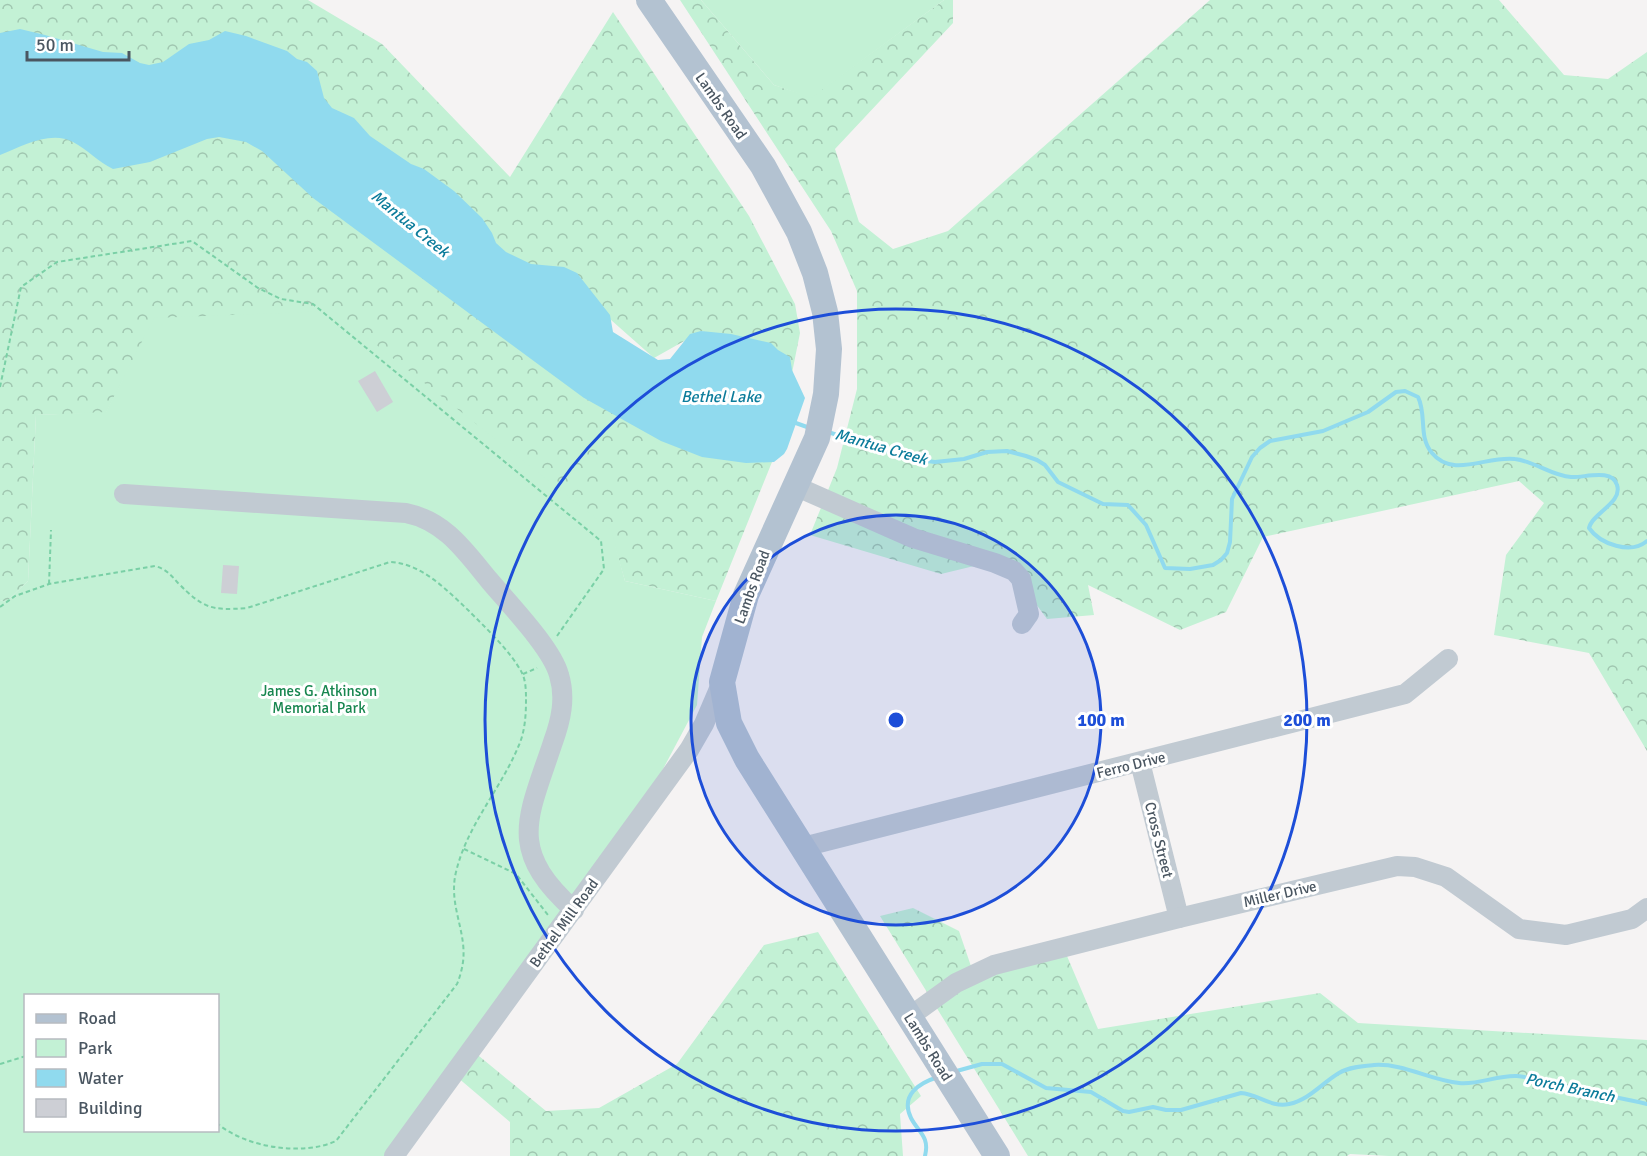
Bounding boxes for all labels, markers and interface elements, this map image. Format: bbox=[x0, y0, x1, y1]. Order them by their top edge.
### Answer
scale bar bbox=[27, 24, 129, 62]
text: 50 m bbox=[36, 34, 74, 56]
street label: Lambs Road bbox=[692, 69, 751, 143]
water label: Mantua Creek bbox=[367, 186, 455, 263]
water label: Bethel Lake bbox=[681, 387, 762, 407]
water label: Mantua Creek bbox=[833, 424, 931, 470]
street label: Lambs Road bbox=[730, 548, 774, 626]
park label: James G. Atkinson Memorial Park bbox=[261, 682, 377, 717]
text: 100 m bbox=[1077, 709, 1125, 731]
text: 200 m bbox=[1283, 709, 1331, 731]
centre of rings bbox=[886, 710, 906, 730]
street label: Ferro Drive bbox=[1095, 748, 1167, 782]
street label: Cross Street bbox=[1141, 800, 1177, 880]
street label: Bethel Mill Road bbox=[526, 875, 602, 971]
street label: Miller Drive bbox=[1242, 877, 1318, 911]
legend bbox=[24, 994, 219, 1132]
text: Road bbox=[78, 1007, 117, 1029]
street label: Lambs Road bbox=[900, 1010, 956, 1085]
text: Park bbox=[78, 1037, 113, 1059]
text: Water bbox=[78, 1067, 124, 1089]
water label: Porch Branch bbox=[1524, 1069, 1618, 1107]
text: Building bbox=[78, 1097, 142, 1119]

